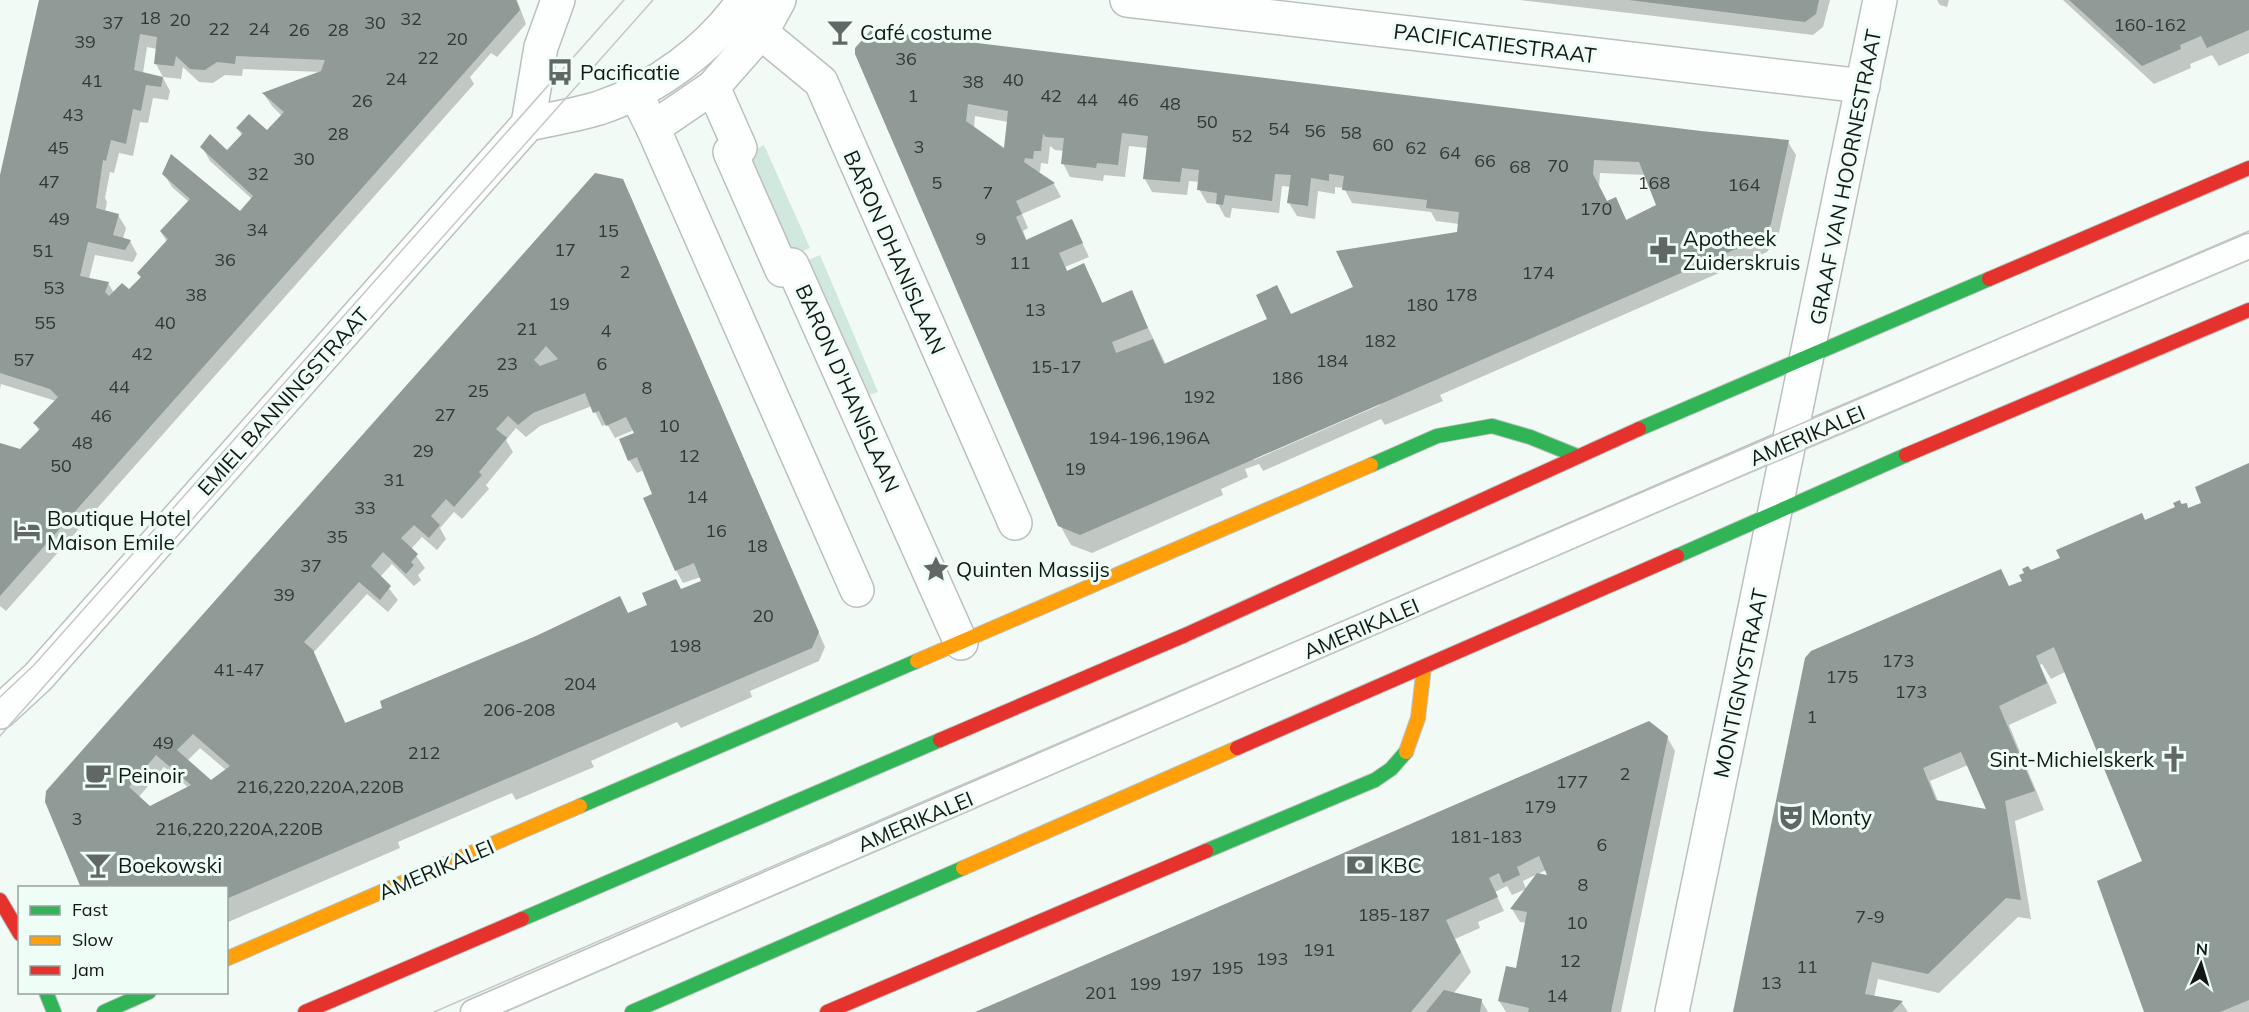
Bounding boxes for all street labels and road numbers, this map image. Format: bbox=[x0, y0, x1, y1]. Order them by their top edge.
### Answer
street label: PACIFICATIESTRAAT bbox=[1392, 18, 1598, 68]
street label: GRAAF VAN HOORNESTRAAT bbox=[1804, 27, 1886, 327]
street label: BARON DHANISLAAN bbox=[838, 146, 952, 358]
street label: BARON D'HANISLAAN bbox=[790, 280, 906, 496]
street label: EMIEL BANNINGSTRAAT bbox=[192, 301, 375, 500]
street label: AMERIKALEI bbox=[1745, 399, 1869, 471]
street label: MONTIGNYSTRAAT bbox=[1707, 586, 1773, 780]
street label: AMERIKALEI bbox=[1299, 592, 1423, 664]
street label: AMERIKALEI bbox=[853, 785, 977, 857]
street label: AMERIKALEI bbox=[374, 833, 498, 905]

